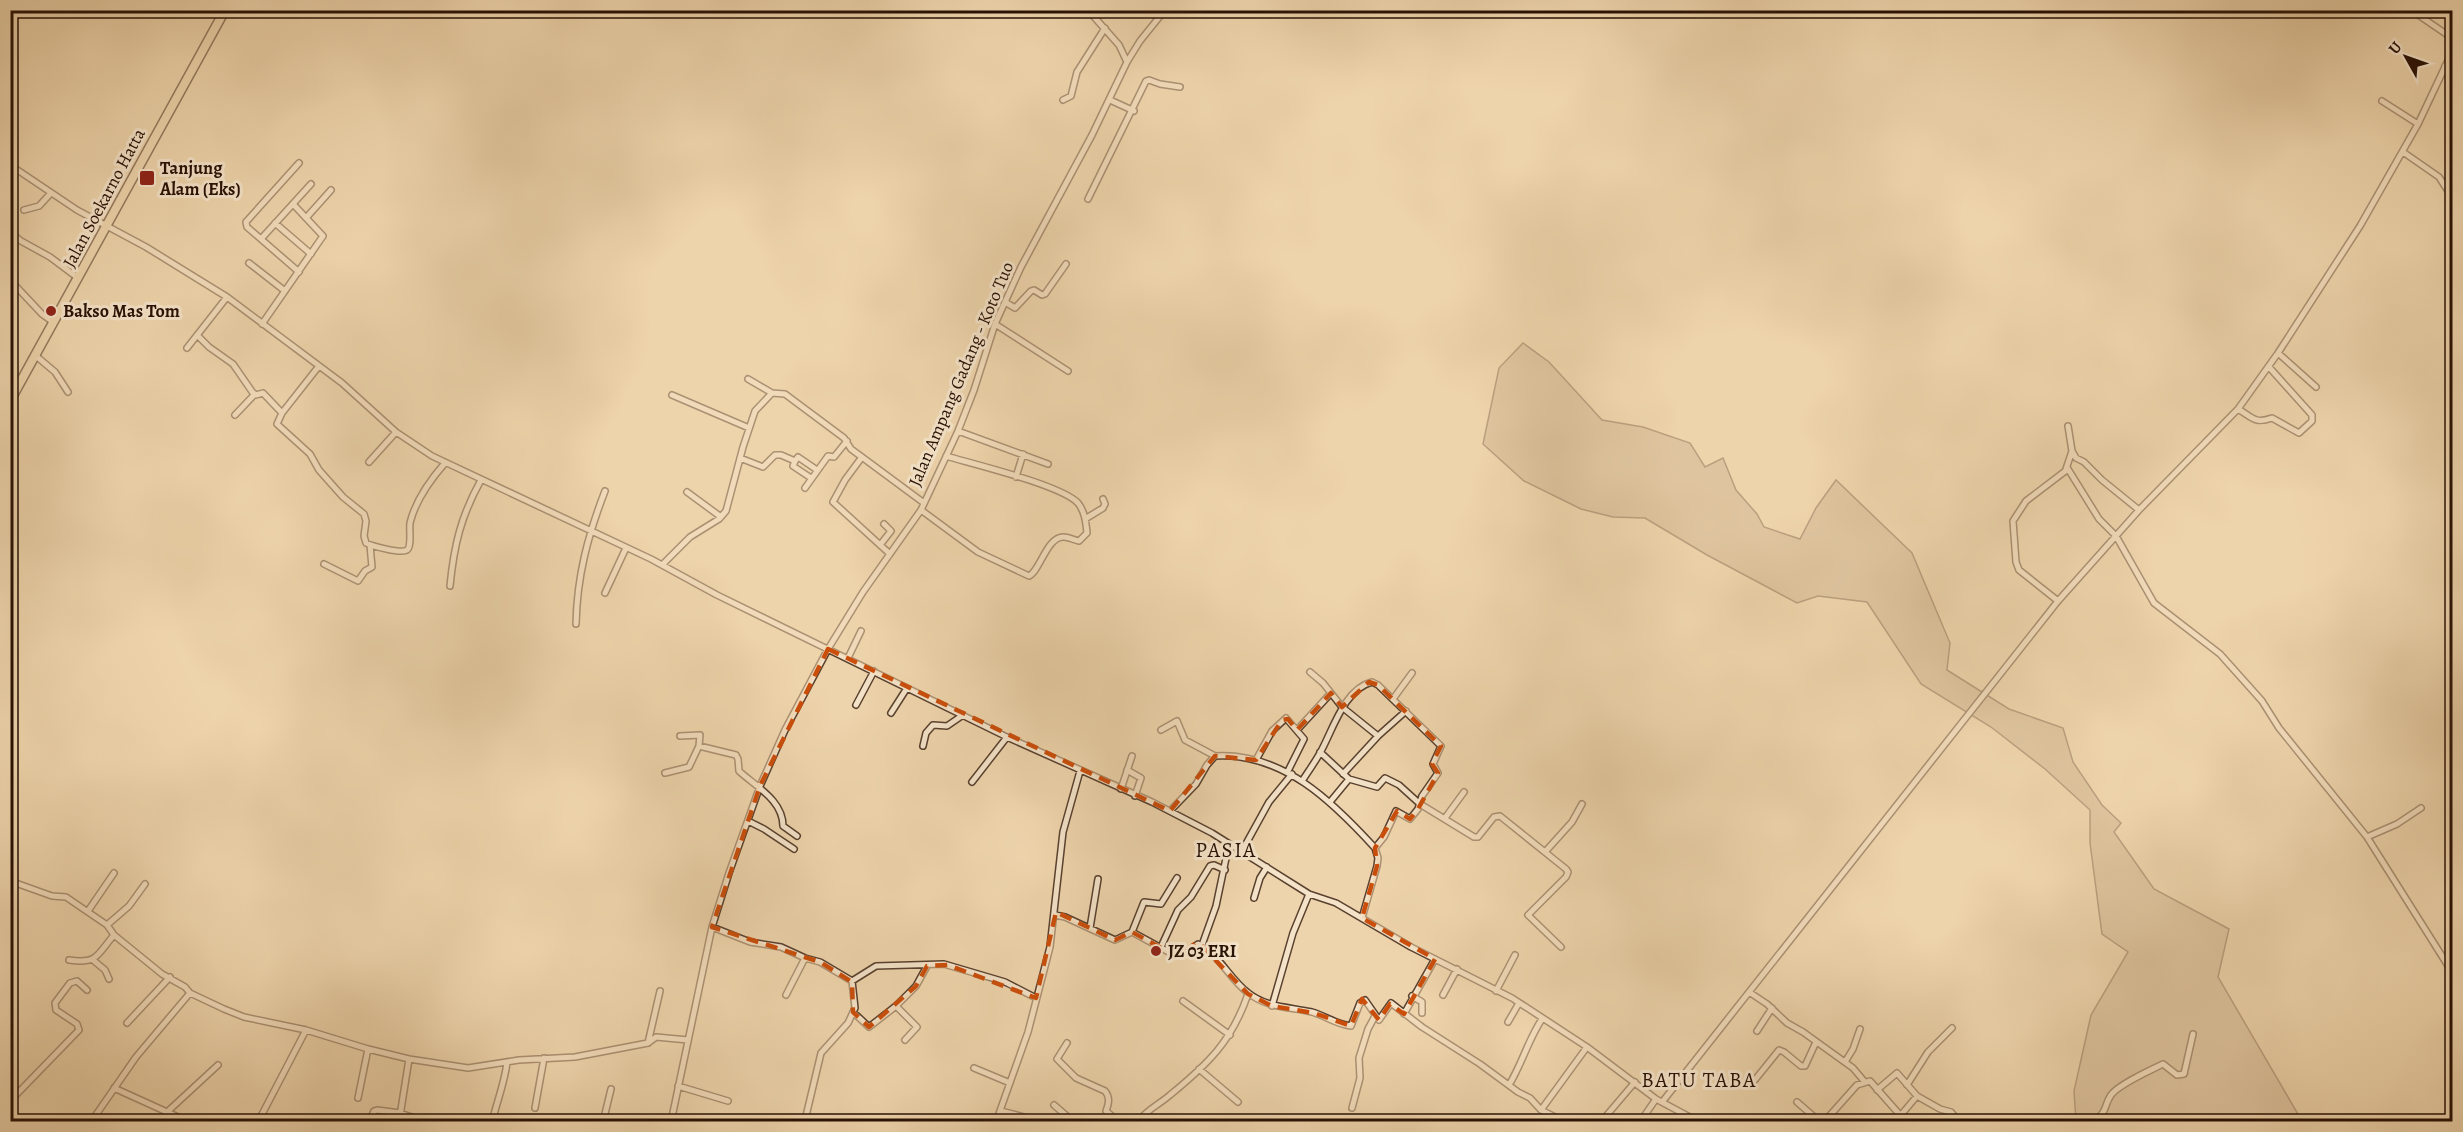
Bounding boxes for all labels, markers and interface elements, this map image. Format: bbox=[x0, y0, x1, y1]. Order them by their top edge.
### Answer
north arrow bbox=[2376, 27, 2436, 87]
text: U bbox=[2383, 37, 2407, 59]
street label: Jalan Soekarno Hatta bbox=[57, 124, 151, 272]
place label: Tanjung Alam (Eks) bbox=[159, 156, 241, 201]
marker: Tanjung Alam (Eks) bbox=[138, 169, 156, 187]
street label: Jalan Ampang Gadang - Koto Tuo bbox=[903, 258, 1019, 490]
place label: Bakso Mas Tom bbox=[63, 299, 180, 323]
marker: Bakso Mas Tom bbox=[44, 304, 58, 318]
district label: PASIA bbox=[1195, 836, 1257, 864]
place label: JZ 03 ERI bbox=[1168, 939, 1236, 963]
marker: JZ 03 ERI bbox=[1149, 944, 1163, 958]
district label: BATU TABA bbox=[1641, 1066, 1757, 1094]

